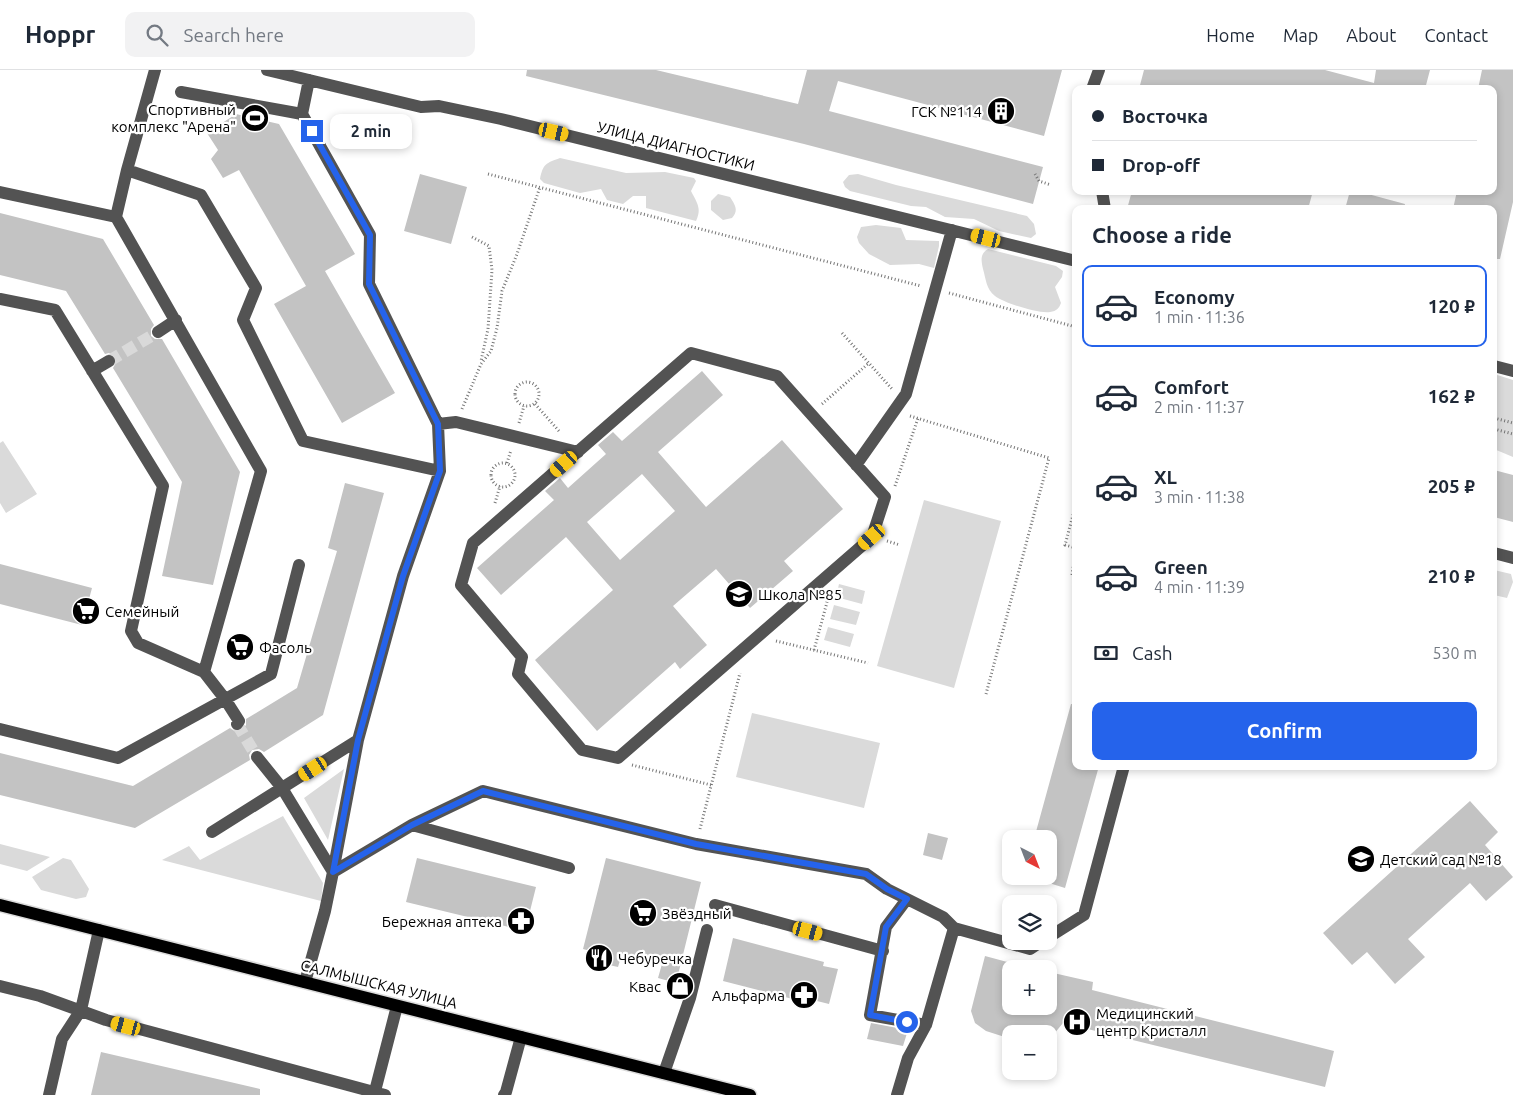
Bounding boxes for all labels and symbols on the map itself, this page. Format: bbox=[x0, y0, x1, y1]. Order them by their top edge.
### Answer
building icon: ГСК №114 bbox=[986, 96, 1016, 126]
place label: Спортивный комплекс "Арена" bbox=[111, 101, 236, 135]
sports icon: Спортивный комплекс "Арена" bbox=[240, 103, 270, 133]
place label: ГСК №114 bbox=[911, 103, 982, 120]
callout: 2 min bbox=[330, 114, 412, 148]
street label: УЛИЦА ДИАГНОСТИКИ bbox=[596, 118, 756, 174]
route end bbox=[301, 120, 323, 142]
car bbox=[537, 121, 570, 143]
car bbox=[969, 227, 1002, 249]
car bbox=[547, 448, 580, 480]
car bbox=[855, 521, 888, 553]
school or university icon: Школа №85 bbox=[724, 579, 754, 609]
place label: Школа №85 bbox=[758, 586, 842, 603]
supermarket icon: Семейный bbox=[71, 596, 101, 626]
place label: Семейный bbox=[105, 603, 179, 620]
supermarket icon: Фасоль bbox=[225, 632, 255, 662]
place label: Фасоль bbox=[259, 639, 312, 656]
car bbox=[296, 755, 329, 783]
north arrow bbox=[1002, 830, 1058, 885]
school or university icon: Детский сад №18 bbox=[1346, 844, 1376, 874]
place label: Детский сад №18 bbox=[1380, 851, 1502, 868]
supermarket icon: Звёздный bbox=[628, 898, 658, 928]
place label: Звёздный bbox=[662, 905, 732, 922]
pharmacy icon: Бережная аптека bbox=[506, 906, 536, 936]
place label: Бережная аптека bbox=[382, 913, 502, 930]
car bbox=[791, 920, 824, 942]
restaurant icon: Чебуречка bbox=[584, 943, 614, 973]
place label: Чебуречка bbox=[618, 950, 692, 967]
street label: САЛМЫШСКАЯ УЛИЦА bbox=[299, 956, 459, 1012]
shop icon: Квас bbox=[665, 971, 695, 1001]
place label: Квас bbox=[629, 978, 661, 995]
pharmacy icon: Альфарма bbox=[789, 980, 819, 1010]
place label: Альфарма bbox=[712, 987, 785, 1004]
place label: Медицинский центр Кристалл bbox=[1096, 1005, 1207, 1039]
hospital icon: Медицинский центр Кристалл bbox=[1062, 1007, 1092, 1037]
route start bbox=[896, 1011, 918, 1033]
car bbox=[109, 1015, 142, 1037]

